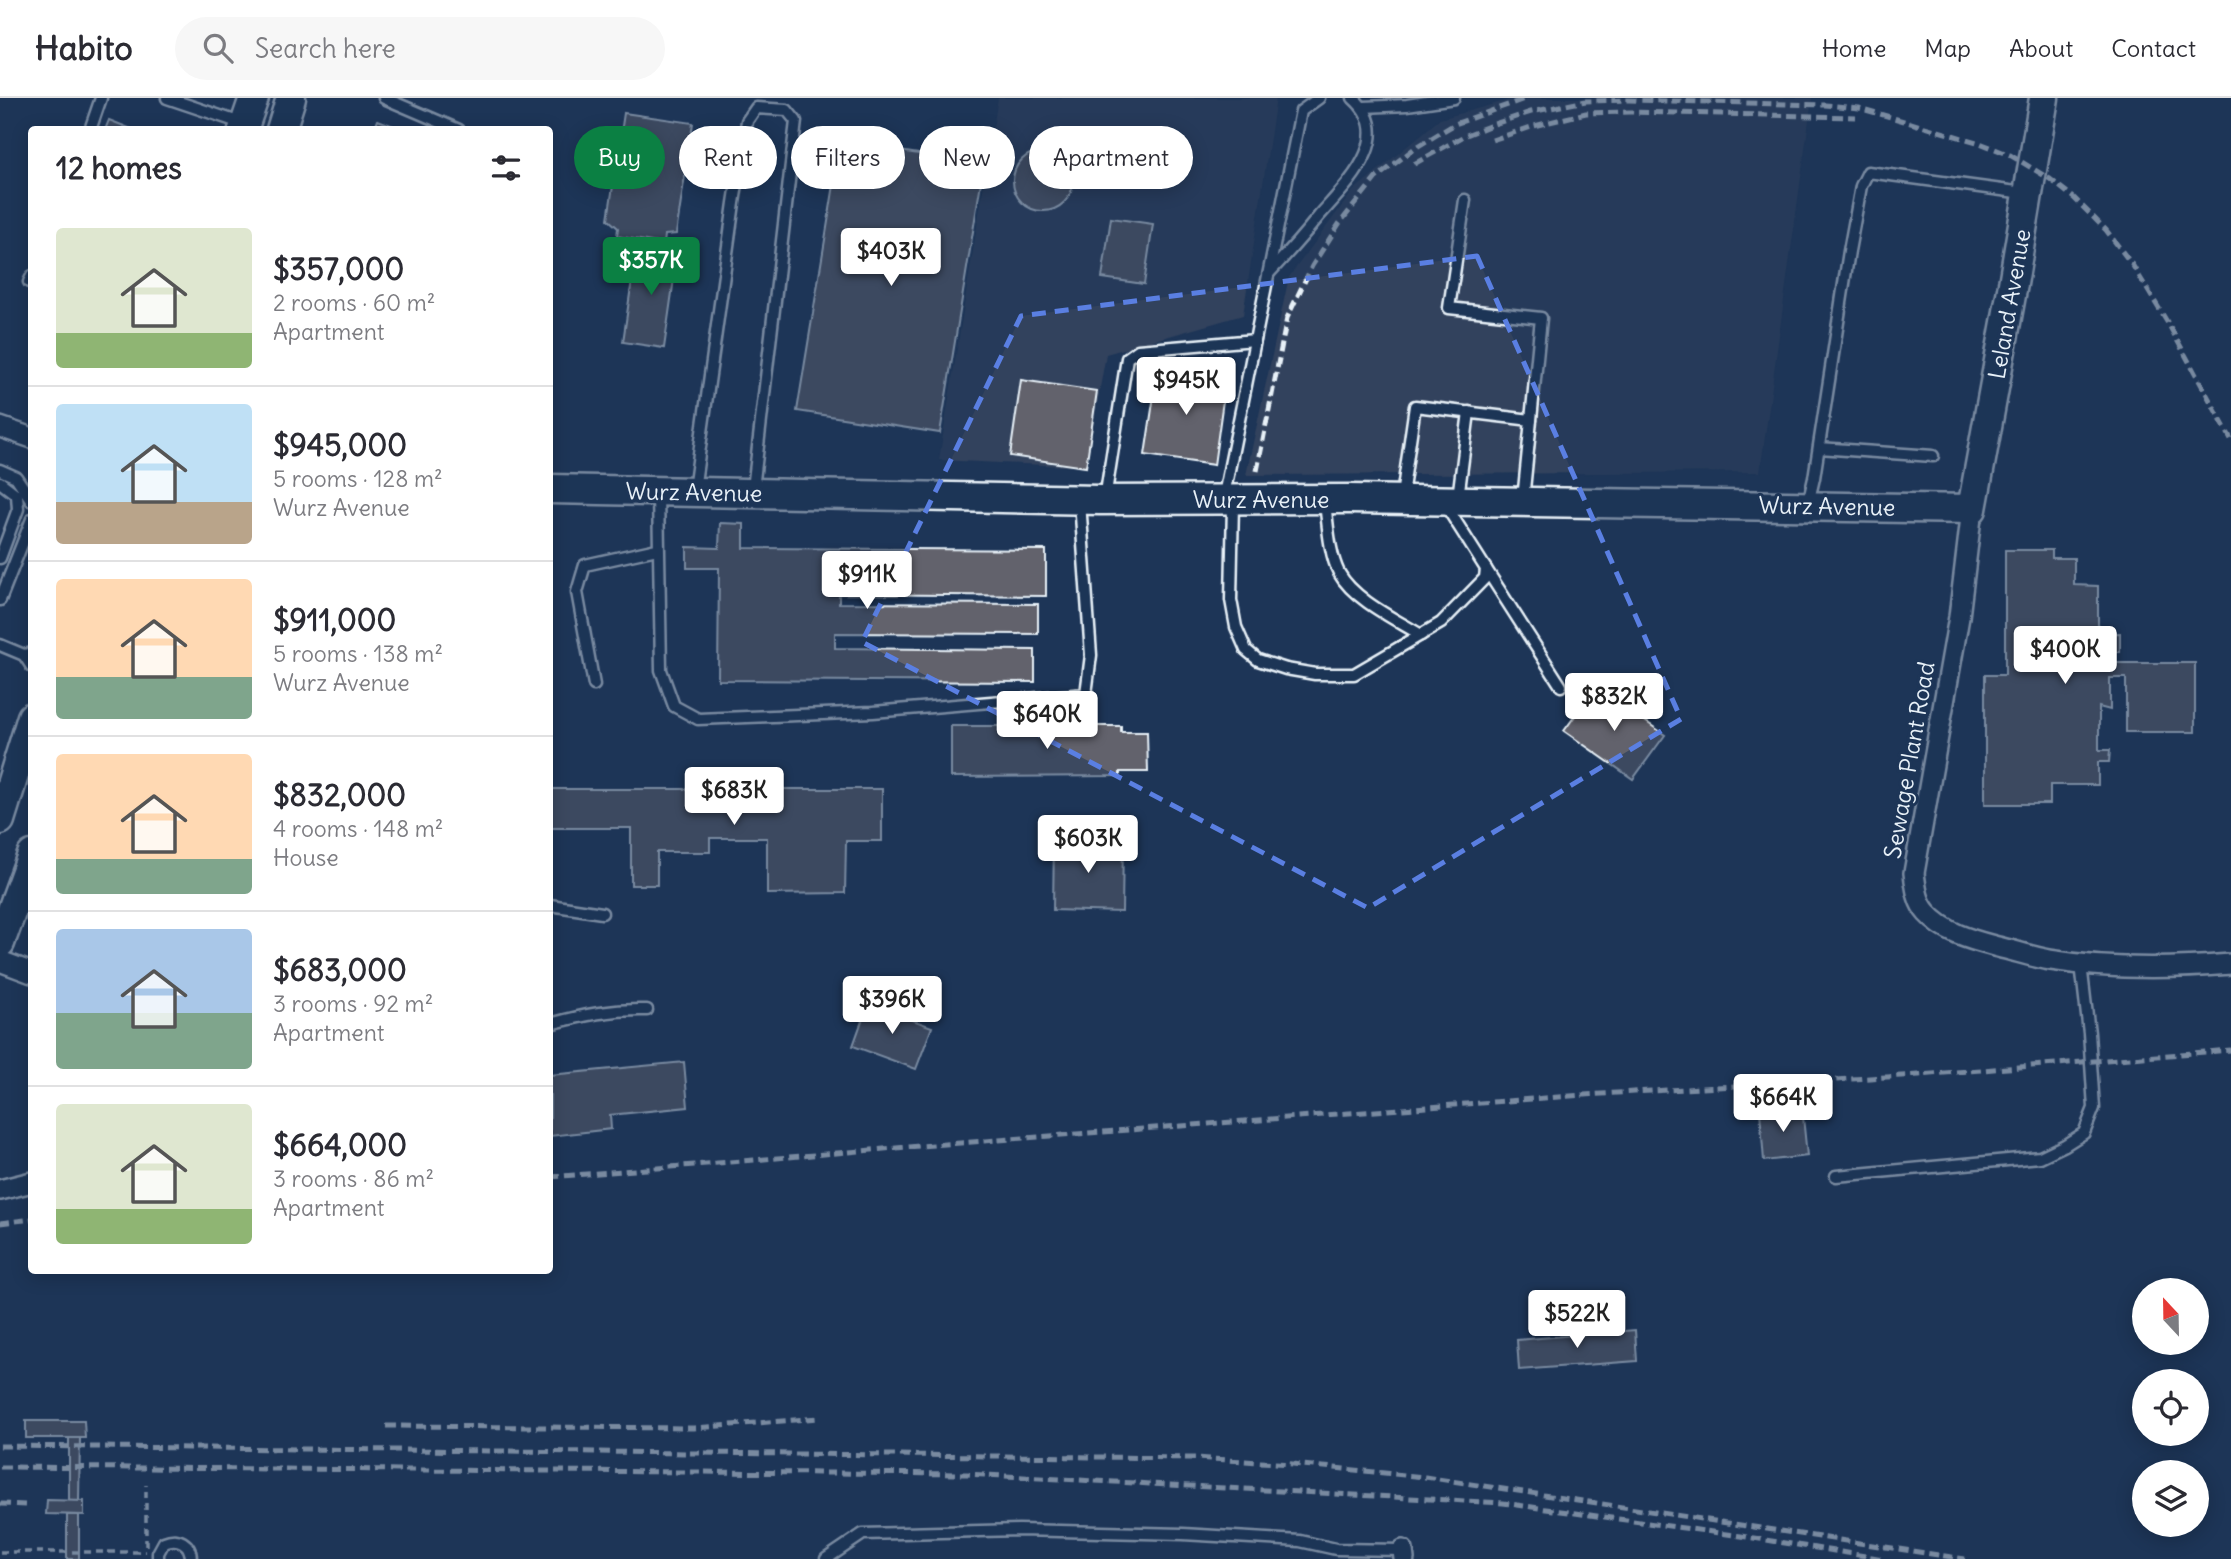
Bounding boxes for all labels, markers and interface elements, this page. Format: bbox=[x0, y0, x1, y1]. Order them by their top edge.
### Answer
search box bbox=[175, 17, 665, 80]
text: Habito bbox=[35, 27, 133, 69]
icon: search bbox=[199, 29, 237, 67]
text: Search here bbox=[255, 32, 396, 65]
text: Home bbox=[1822, 33, 1886, 63]
text: Map bbox=[1924, 33, 1971, 63]
text: About bbox=[2009, 33, 2073, 63]
text: Contact bbox=[2111, 33, 2196, 63]
chip: Buy bbox=[574, 126, 665, 189]
chip: Rent bbox=[679, 126, 777, 189]
chip: Filters bbox=[791, 126, 905, 189]
chip: New bbox=[919, 126, 1015, 189]
chip: Apartment bbox=[1029, 126, 1193, 189]
text: 12 homes bbox=[56, 149, 182, 187]
icon: filters bbox=[487, 149, 525, 187]
street label: Leland Avenue bbox=[1982, 227, 2036, 381]
pin: $403K bbox=[842, 228, 940, 288]
text: $403K bbox=[857, 236, 925, 265]
pin: $357K bbox=[602, 238, 700, 297]
text: $357K bbox=[619, 245, 683, 274]
text: $357,000 bbox=[273, 250, 404, 288]
icon: home bbox=[112, 256, 196, 340]
text: 2 rooms · 60 m² bbox=[273, 288, 435, 317]
text: Apartment bbox=[273, 317, 385, 346]
pin: $945K bbox=[1137, 358, 1235, 417]
text: $945K bbox=[1153, 365, 1219, 394]
text: $945,000 bbox=[273, 426, 407, 464]
icon: home bbox=[112, 432, 196, 516]
text: 5 rooms · 128 m² bbox=[273, 464, 443, 493]
street label: Wurz Avenue bbox=[625, 476, 763, 508]
street label: Wurz Avenue bbox=[1193, 485, 1329, 514]
street label: Wurz Avenue bbox=[1758, 490, 1896, 522]
text: Wurz Avenue bbox=[273, 493, 410, 522]
pin: $911K bbox=[818, 552, 916, 611]
text: $911K bbox=[838, 559, 896, 588]
text: $911,000 bbox=[273, 601, 396, 639]
icon: home bbox=[112, 607, 196, 691]
pin: $400K bbox=[2016, 626, 2114, 686]
text: $400K bbox=[2030, 634, 2100, 663]
text: 5 rooms · 138 m² bbox=[273, 639, 443, 668]
street label: Sewage Plant Road bbox=[1877, 659, 1941, 861]
text: Wurz Avenue bbox=[273, 668, 410, 697]
pin: $832K bbox=[1565, 674, 1663, 733]
text: $832K bbox=[1581, 681, 1647, 710]
pin: $640K bbox=[998, 692, 1096, 751]
text: $640K bbox=[1013, 699, 1081, 728]
pin: $683K bbox=[685, 768, 783, 827]
text: $683K bbox=[701, 775, 767, 804]
text: $832,000 bbox=[273, 776, 406, 814]
icon: home bbox=[112, 782, 196, 866]
text: 4 rooms · 148 m² bbox=[273, 814, 443, 843]
pin: $603K bbox=[1039, 816, 1137, 875]
text: $603K bbox=[1054, 823, 1122, 852]
text: House bbox=[273, 843, 339, 872]
text: $683,000 bbox=[273, 951, 407, 989]
icon: home bbox=[112, 957, 196, 1041]
pin: $396K bbox=[843, 976, 941, 1036]
text: $396K bbox=[859, 984, 925, 1013]
text: 3 rooms · 92 m² bbox=[273, 989, 433, 1018]
text: Apartment bbox=[273, 1018, 385, 1047]
pin: $664K bbox=[1734, 1074, 1832, 1134]
text: $664K bbox=[1750, 1082, 1816, 1111]
text: $664,000 bbox=[273, 1126, 407, 1164]
icon: home bbox=[112, 1132, 196, 1216]
text: 3 rooms · 86 m² bbox=[273, 1164, 434, 1193]
text: Apartment bbox=[273, 1193, 385, 1222]
north arrow bbox=[2132, 1278, 2208, 1354]
map controls bbox=[2132, 1278, 2209, 1537]
pin: $522K bbox=[1528, 1290, 1626, 1350]
text: $522K bbox=[1544, 1298, 1610, 1327]
button: locate bbox=[2132, 1369, 2209, 1446]
button: layers bbox=[2132, 1460, 2209, 1537]

